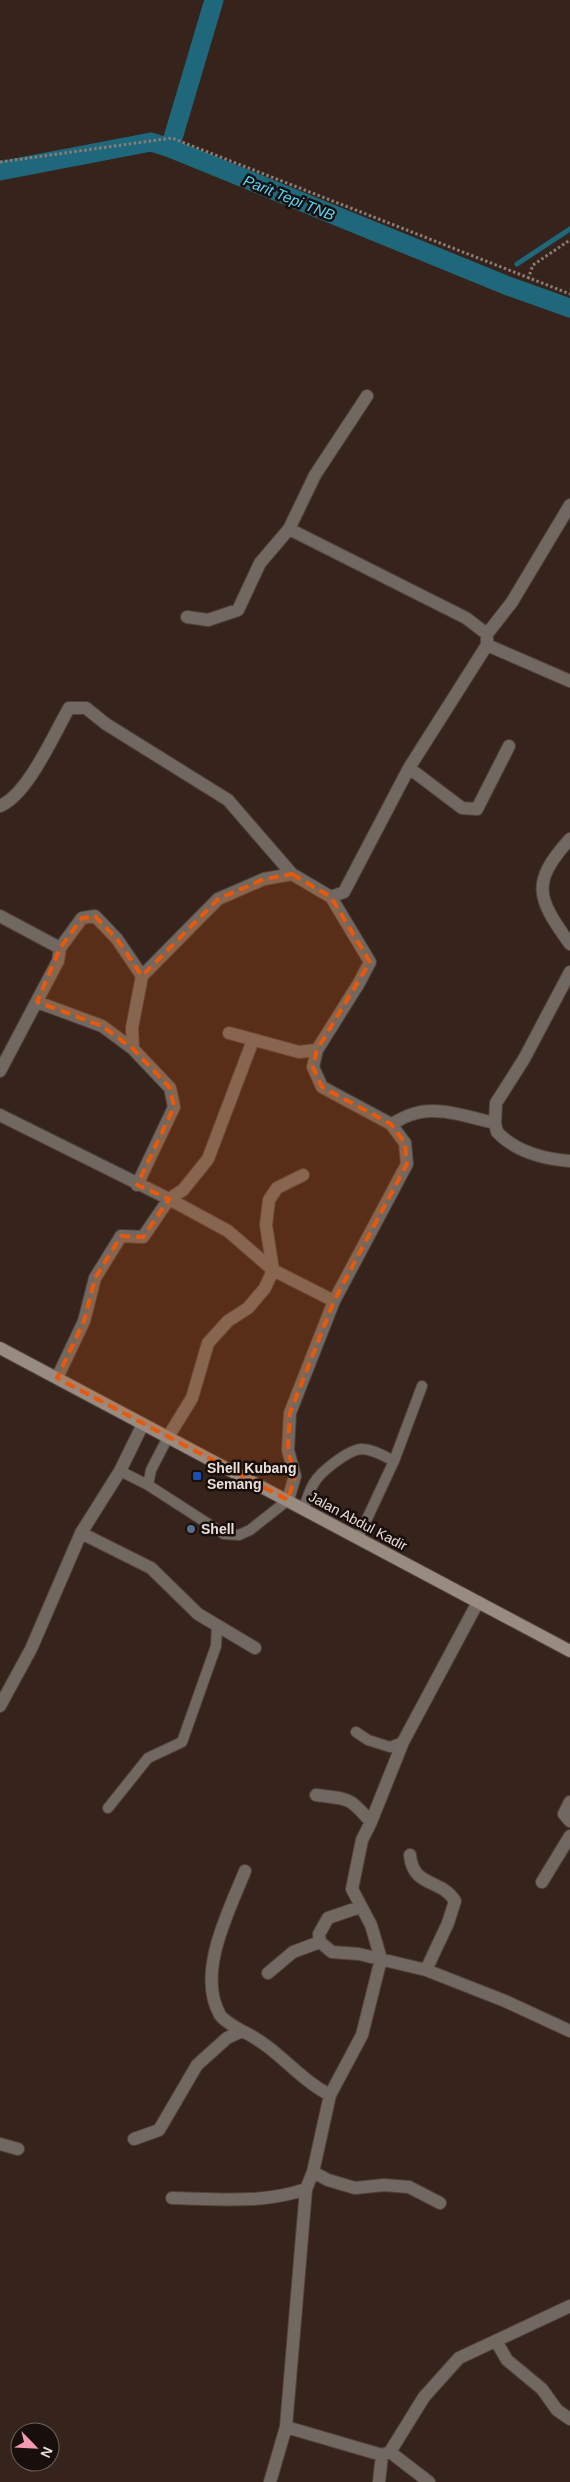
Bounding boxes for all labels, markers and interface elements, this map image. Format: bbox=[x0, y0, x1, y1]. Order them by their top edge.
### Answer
water label: Parit Tepi TNB bbox=[241, 171, 337, 224]
place label: Shell Kubang Semang bbox=[207, 1460, 296, 1492]
marker: Shell Kubang Semang bbox=[191, 1470, 203, 1482]
street label: Jalan Abdul Kadir bbox=[306, 1488, 410, 1554]
place label: Shell bbox=[201, 1521, 234, 1537]
marker: Shell bbox=[185, 1523, 197, 1535]
north arrow bbox=[10, 2422, 60, 2472]
text: N bbox=[38, 2444, 56, 2460]

